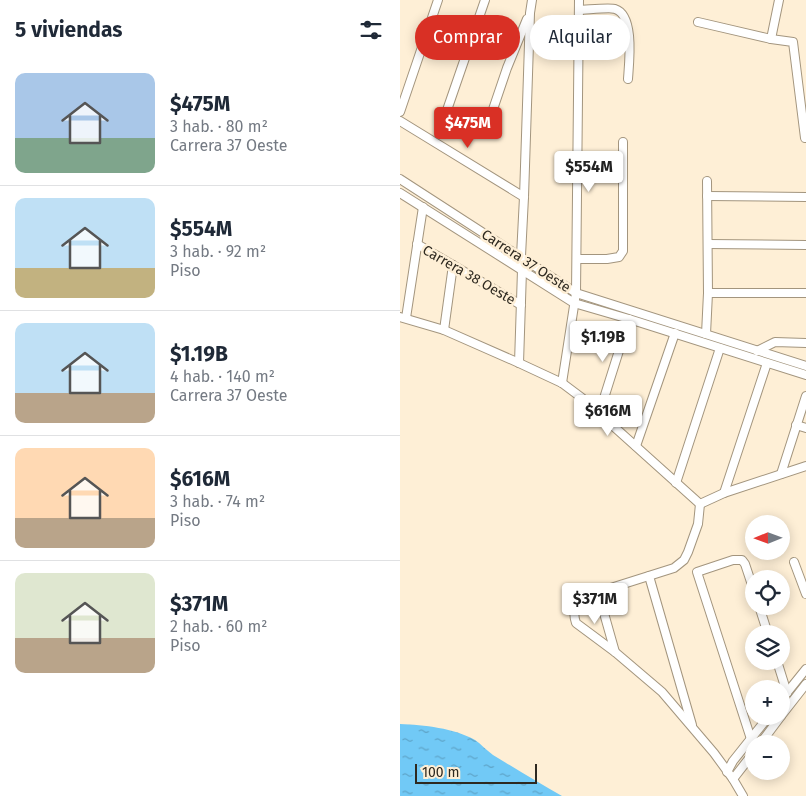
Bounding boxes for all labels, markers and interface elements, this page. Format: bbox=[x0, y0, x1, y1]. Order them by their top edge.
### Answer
chip: Comprar bbox=[415, 15, 520, 60]
chip: Alquilar bbox=[530, 15, 630, 60]
icon: filters bbox=[357, 16, 385, 44]
text: 5 viviendas bbox=[15, 17, 122, 43]
text: $475M bbox=[170, 91, 230, 117]
icon: home bbox=[55, 93, 115, 153]
pin: $475M bbox=[433, 106, 503, 149]
text: $475M bbox=[445, 113, 491, 132]
text: 3 hab. · 80 m² bbox=[170, 117, 268, 136]
text: Carrera 37 Oeste bbox=[170, 136, 287, 155]
pin: $554M bbox=[554, 150, 624, 193]
text: $554M bbox=[565, 157, 613, 176]
text: $554M bbox=[170, 216, 232, 242]
icon: home bbox=[55, 218, 115, 278]
street label: Carrera 37 Oeste bbox=[478, 226, 574, 296]
text: 3 hab. · 92 m² bbox=[170, 242, 266, 261]
street label: Carrera 38 Oeste bbox=[420, 242, 518, 308]
text: Piso bbox=[170, 261, 201, 280]
pin: $1.19B bbox=[562, 320, 644, 363]
text: $1.19B bbox=[581, 327, 625, 346]
text: $1.19B bbox=[170, 341, 228, 367]
icon: home bbox=[55, 343, 115, 403]
text: 4 hab. · 140 m² bbox=[170, 367, 275, 386]
text: Carrera 37 Oeste bbox=[170, 386, 287, 405]
pin: $616M bbox=[573, 394, 643, 437]
text: $616M bbox=[585, 401, 631, 420]
text: $616M bbox=[170, 466, 230, 492]
icon: home bbox=[55, 468, 115, 528]
text: 3 hab. · 74 m² bbox=[170, 492, 265, 511]
text: Piso bbox=[170, 511, 201, 530]
north arrow bbox=[745, 515, 790, 560]
map controls bbox=[745, 515, 790, 780]
button: locate bbox=[745, 570, 790, 615]
pin: $371M bbox=[560, 582, 630, 625]
text: $371M bbox=[573, 589, 617, 608]
text: $371M bbox=[170, 591, 228, 617]
icon: home bbox=[55, 593, 115, 653]
text: 2 hab. · 60 m² bbox=[170, 617, 267, 636]
button: layers bbox=[745, 625, 790, 670]
text: Piso bbox=[170, 636, 201, 655]
button: + bbox=[745, 680, 790, 725]
button: − bbox=[745, 735, 790, 780]
scale bar bbox=[415, 761, 538, 784]
text: 100 m bbox=[422, 764, 459, 781]

